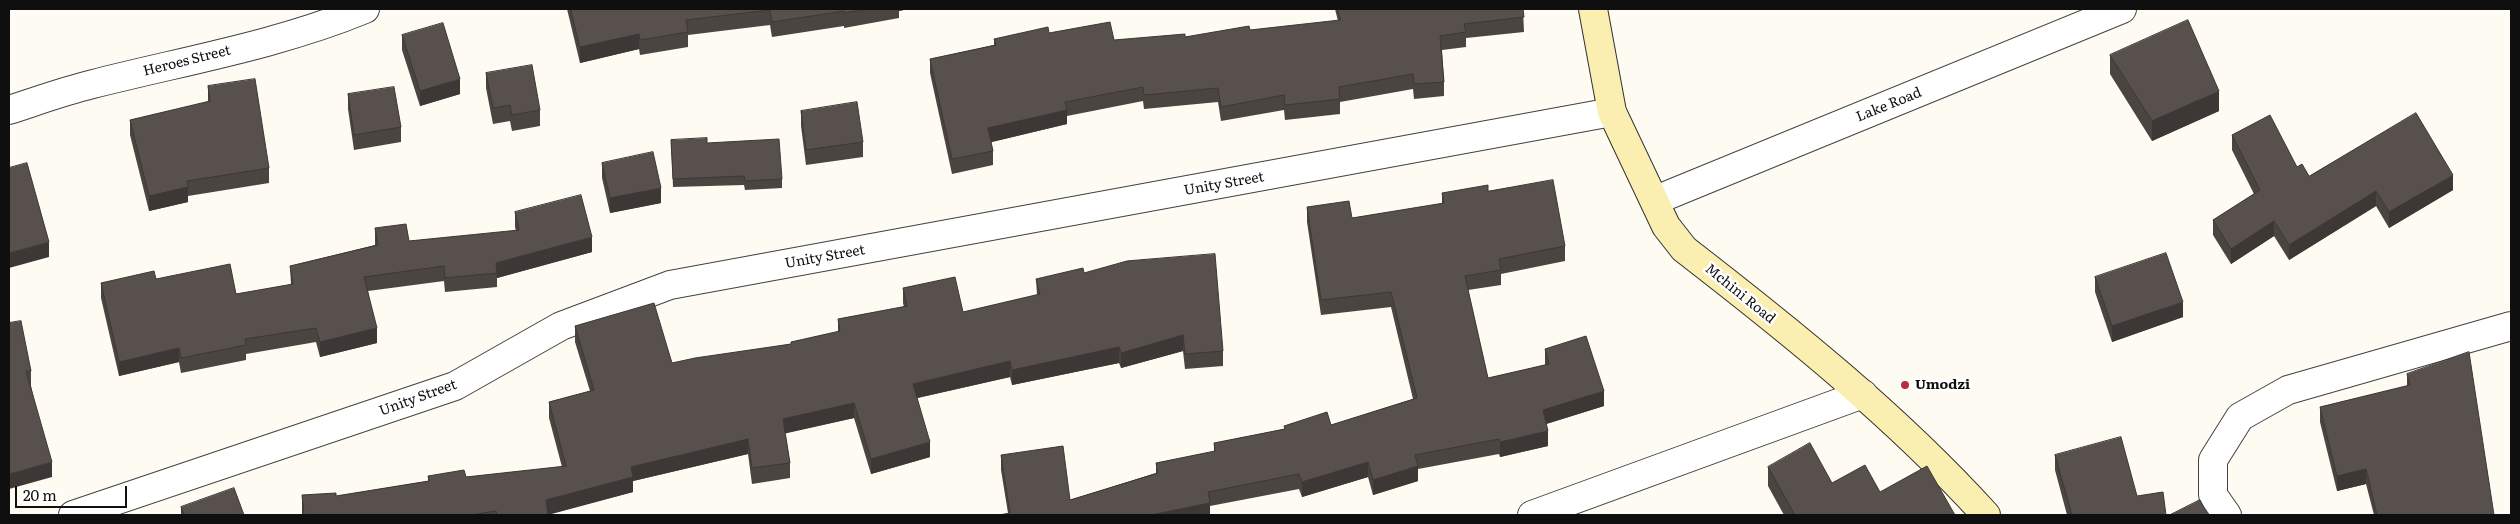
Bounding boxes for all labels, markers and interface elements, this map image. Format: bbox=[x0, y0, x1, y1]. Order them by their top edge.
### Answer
street label: Heroes Street bbox=[141, 42, 233, 80]
street label: Lake Road bbox=[1854, 84, 1924, 126]
street label: Unity Street bbox=[1183, 169, 1265, 199]
street label: Unity Street bbox=[784, 242, 866, 272]
street label: Mchini Road bbox=[1702, 261, 1778, 327]
street label: Unity Street bbox=[377, 376, 459, 420]
place label: Umodzi bbox=[1915, 377, 1970, 393]
marker: Umodzi bbox=[1899, 379, 1911, 391]
scale bar bbox=[18, 476, 130, 508]
text: 20 m bbox=[23, 483, 57, 506]

